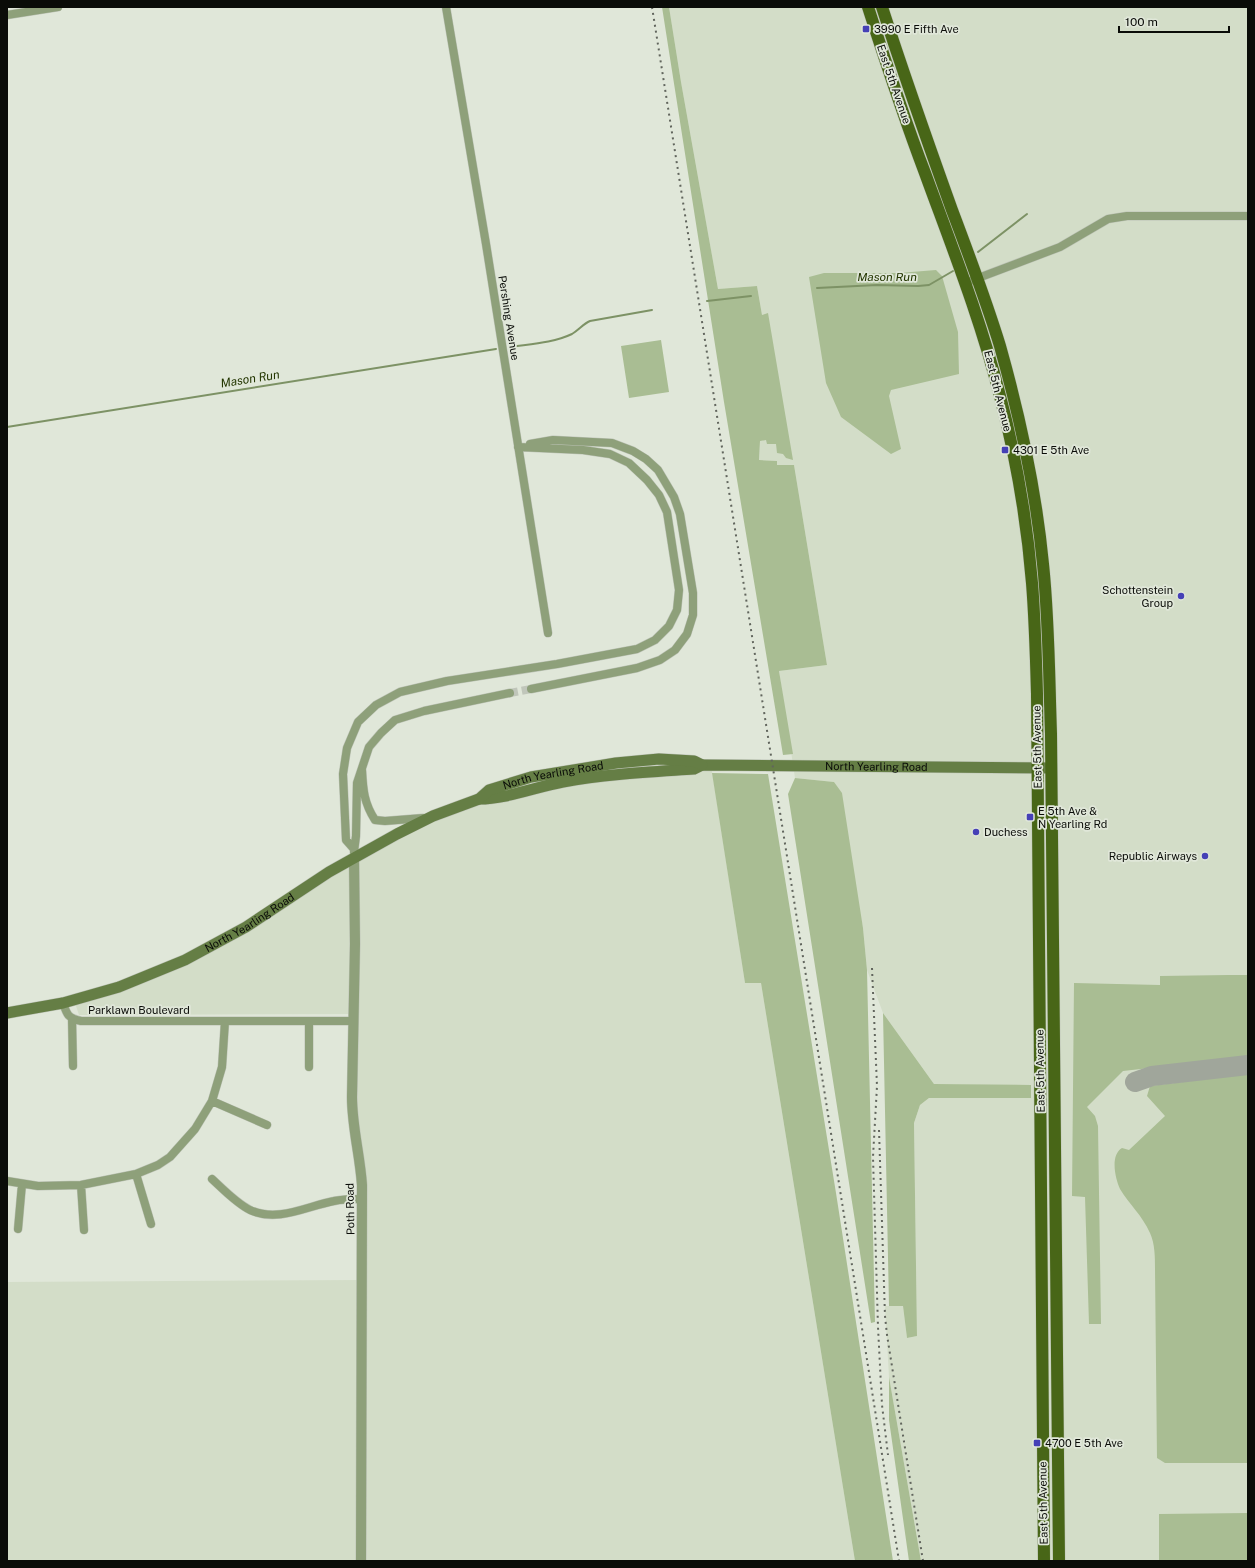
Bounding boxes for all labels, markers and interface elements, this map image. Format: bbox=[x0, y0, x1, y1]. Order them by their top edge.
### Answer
scale bar bbox=[1119, 8, 1229, 34]
text: 100 m bbox=[1125, 15, 1158, 29]
place label: 3990 E Fifth Ave bbox=[874, 23, 959, 35]
marker: 3990 E Fifth Ave bbox=[861, 24, 871, 34]
street label: East 5th Avenue bbox=[875, 43, 913, 125]
water label: Mason Run bbox=[857, 270, 917, 284]
street label: Pershing Avenue bbox=[496, 275, 522, 361]
street label: East 5th Avenue bbox=[982, 349, 1014, 433]
water label: Mason Run bbox=[219, 367, 281, 391]
place label: 4301 E 5th Ave bbox=[1013, 444, 1089, 456]
marker: 4301 E 5th Ave bbox=[1000, 445, 1010, 455]
place label: Schottenstein Group bbox=[1102, 584, 1173, 609]
marker: Schottenstein Group bbox=[1176, 591, 1186, 601]
street label: East 5th Avenue bbox=[1030, 705, 1044, 789]
street label: North Yearling Road bbox=[501, 759, 604, 791]
street label: North Yearling Road bbox=[825, 760, 928, 773]
place label: E 5th Ave & N Yearling Rd bbox=[1038, 805, 1107, 830]
marker: E 5th Ave & N Yearling Rd bbox=[1025, 812, 1035, 822]
place label: Duchess bbox=[984, 826, 1028, 838]
marker: Duchess bbox=[971, 827, 981, 837]
place label: Republic Airways bbox=[1109, 850, 1197, 862]
marker: Republic Airways bbox=[1200, 851, 1210, 861]
street label: North Yearling Road bbox=[203, 891, 296, 954]
street label: Parklawn Boulevard bbox=[88, 1004, 190, 1016]
street label: East 5th Avenue bbox=[1033, 1029, 1047, 1113]
street label: Poth Road bbox=[344, 1183, 356, 1235]
place label: 4700 E 5th Ave bbox=[1045, 1437, 1123, 1449]
marker: 4700 E 5th Ave bbox=[1032, 1438, 1042, 1448]
street label: East 5th Avenue bbox=[1036, 1461, 1050, 1545]

